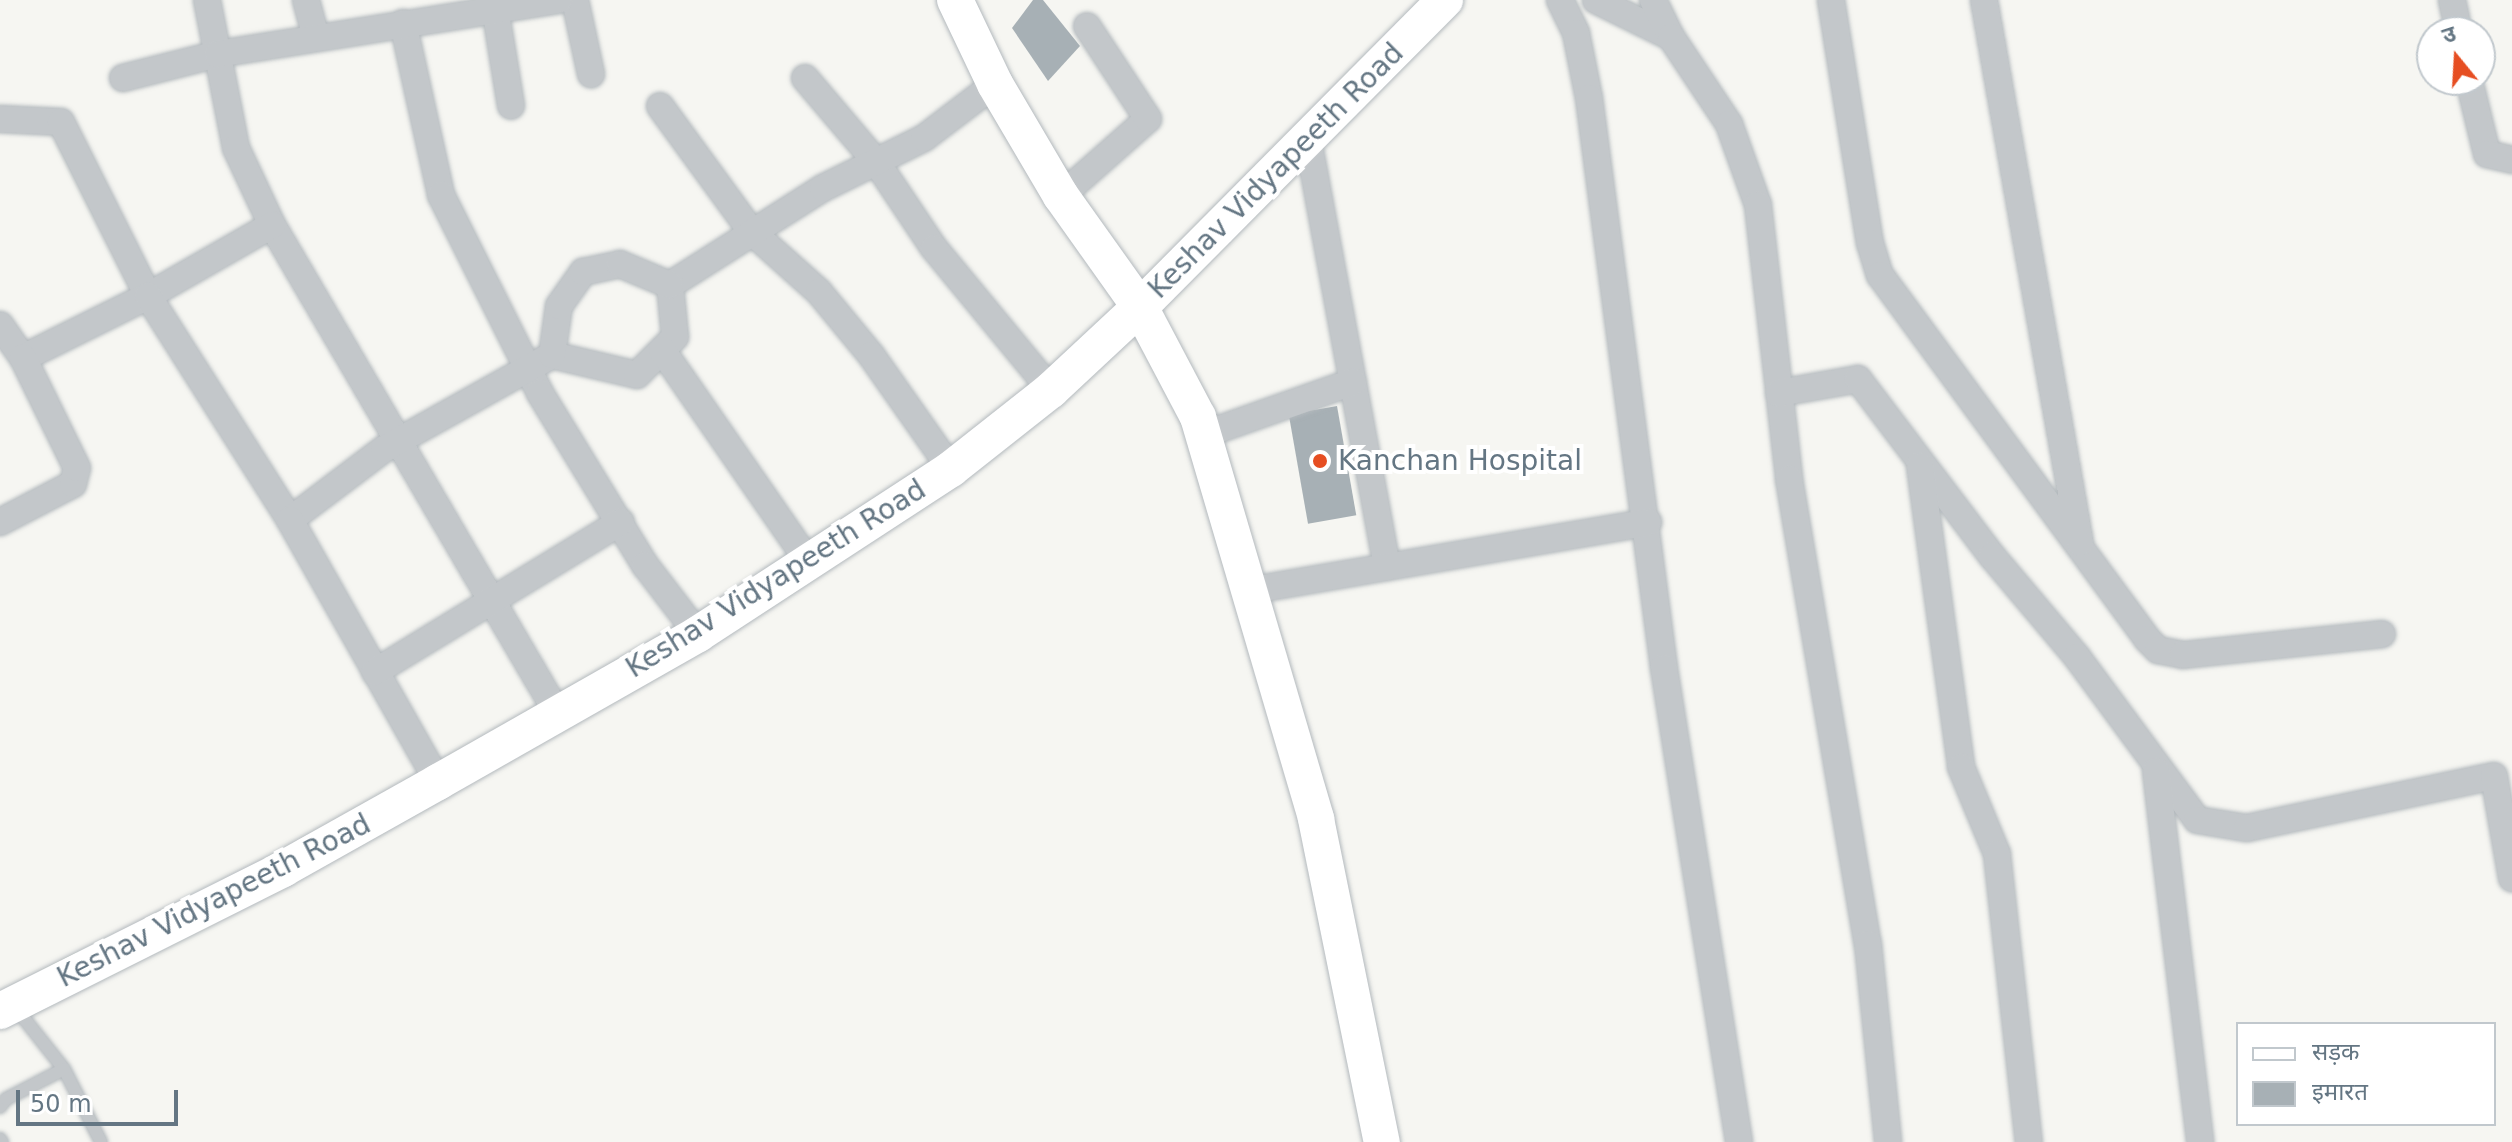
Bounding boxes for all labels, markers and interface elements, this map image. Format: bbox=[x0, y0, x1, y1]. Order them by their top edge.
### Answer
north arrow bbox=[2416, 16, 2496, 96]
text: उ bbox=[2439, 21, 2459, 48]
street label: Keshav Vidyapeeth Road bbox=[1141, 36, 1411, 306]
place label: Kanchan Hospital bbox=[1338, 444, 1582, 478]
marker: Kanchan Hospital bbox=[1309, 450, 1331, 472]
street label: Keshav Vidyapeeth Road bbox=[620, 473, 932, 685]
street label: Keshav Vidyapeeth Road bbox=[52, 807, 376, 995]
legend bbox=[2236, 1022, 2496, 1126]
text: सड़क bbox=[2312, 1038, 2360, 1066]
scale bar bbox=[20, 1074, 182, 1124]
text: इमारत bbox=[2312, 1078, 2368, 1106]
text: 50 m bbox=[30, 1090, 92, 1118]

